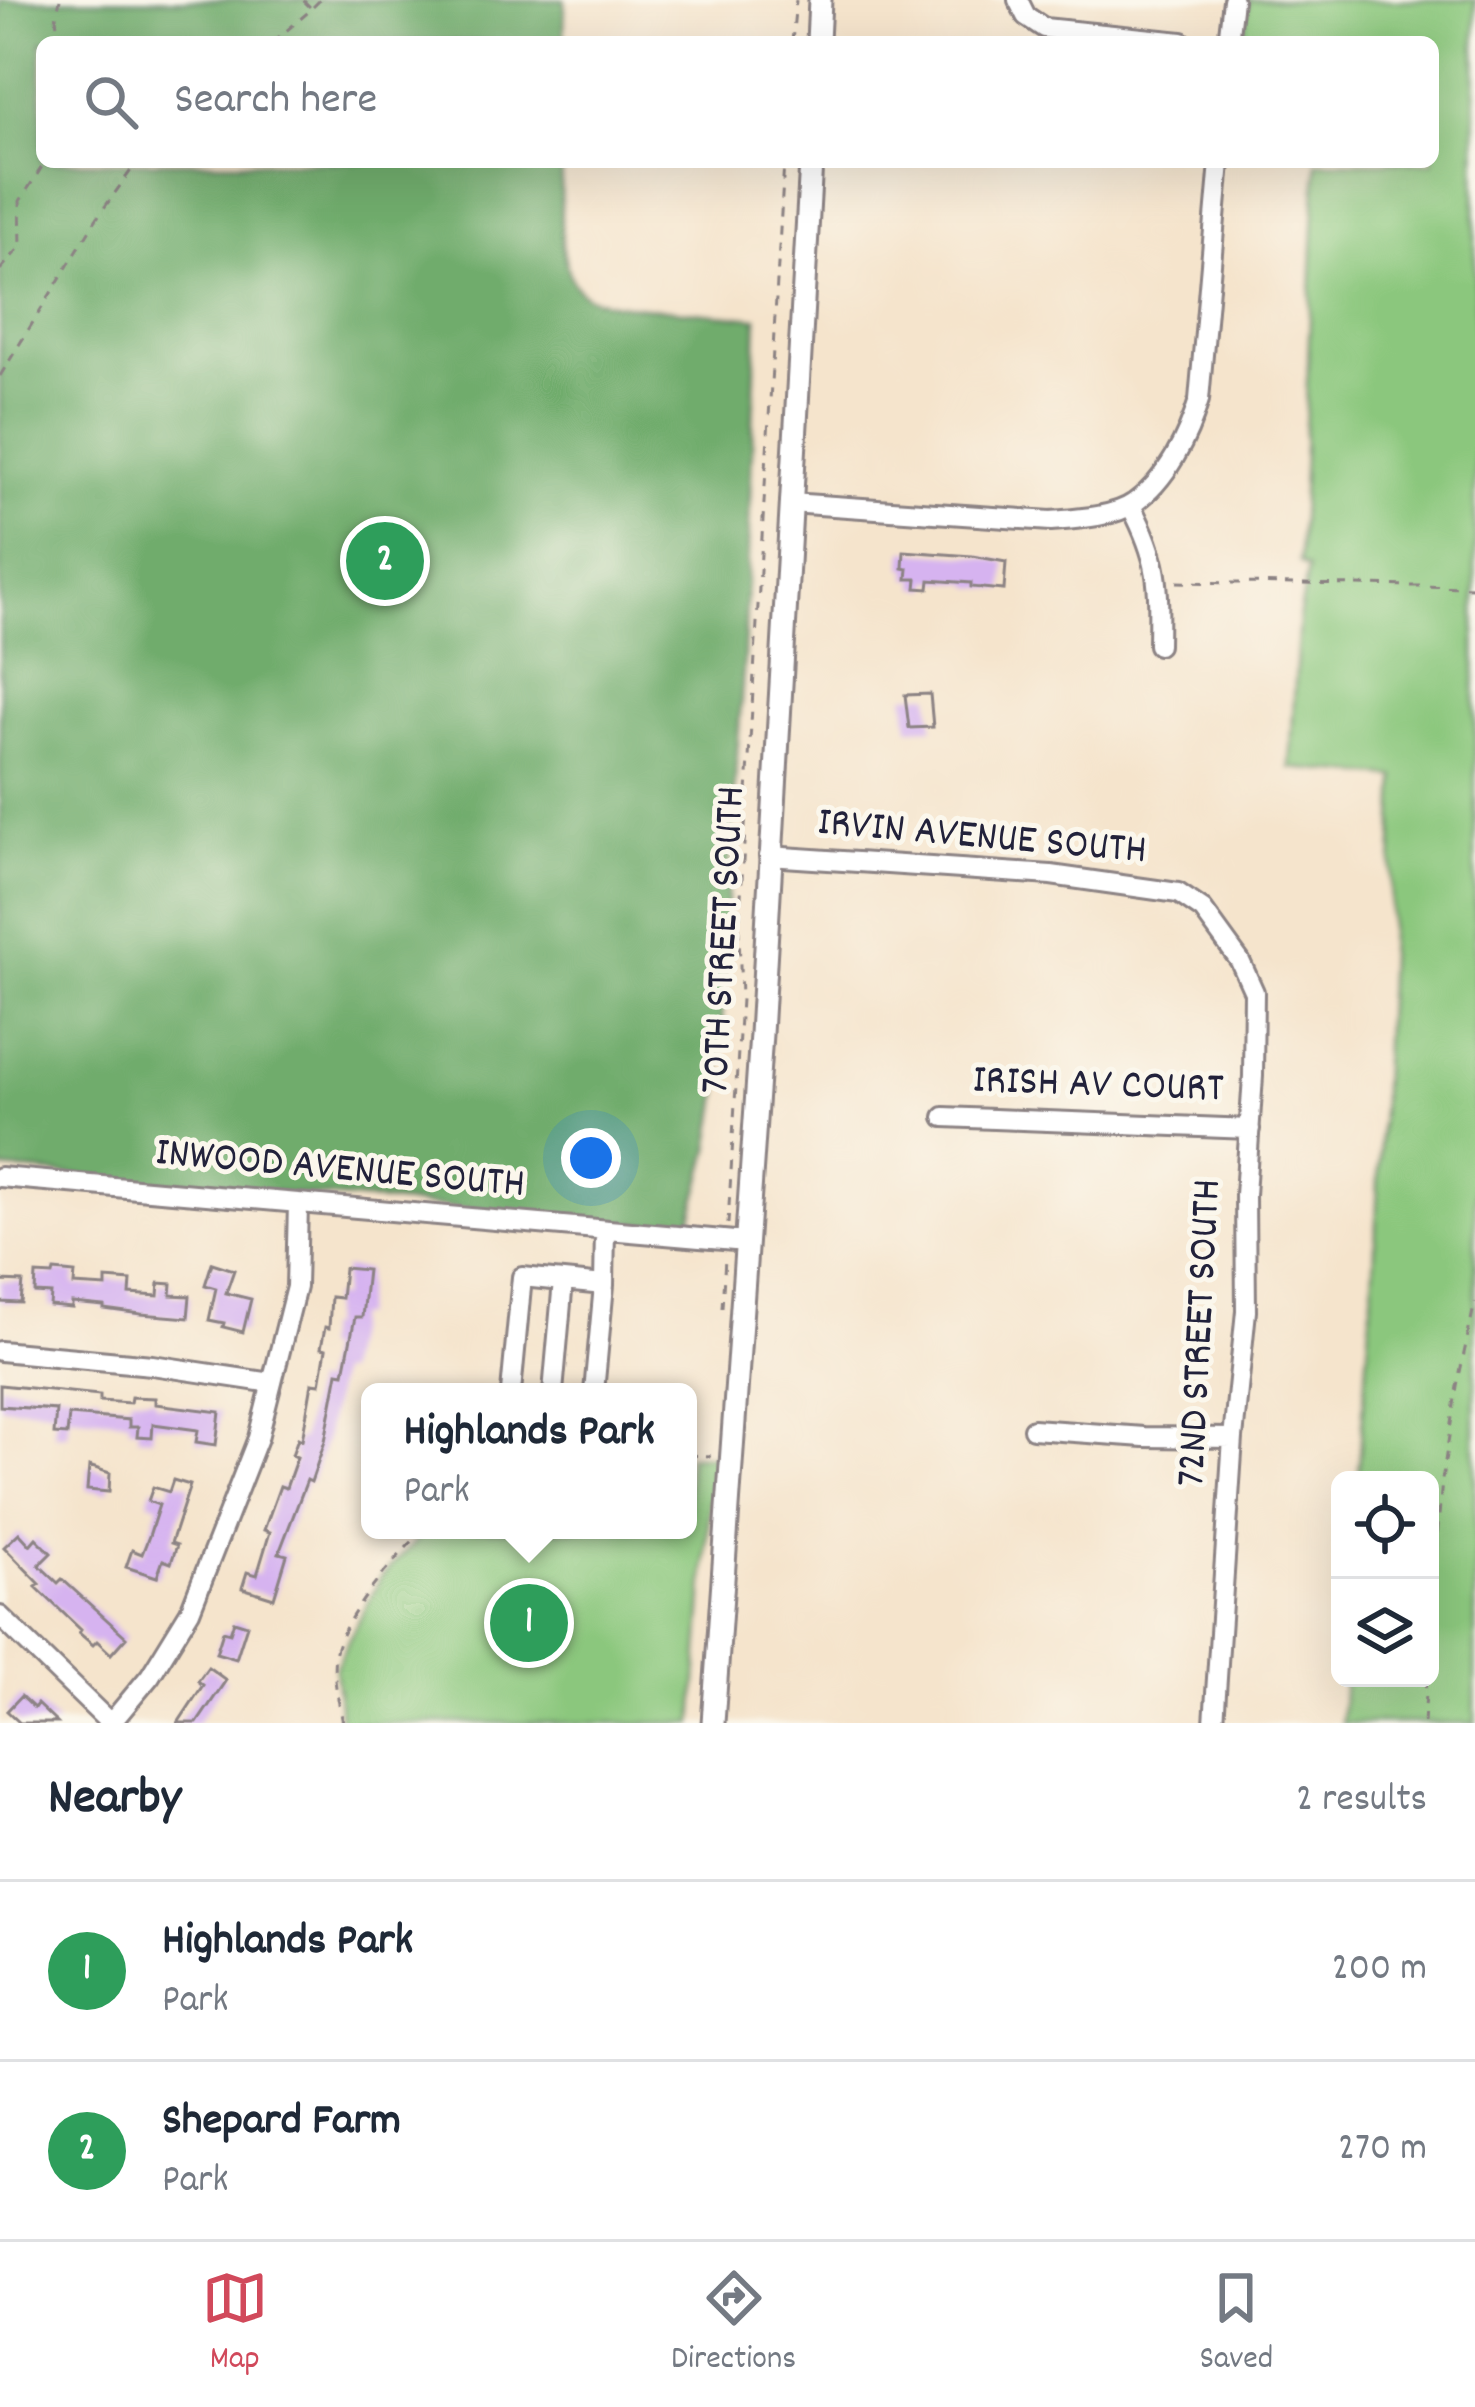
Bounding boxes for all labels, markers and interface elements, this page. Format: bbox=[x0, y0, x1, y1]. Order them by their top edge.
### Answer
search box bbox=[36, 36, 1439, 168]
icon: search bbox=[78, 69, 144, 135]
text: Search here bbox=[174, 70, 377, 134]
pin: 2 bbox=[346, 516, 424, 606]
street label: 70TH STREET SOUTH bbox=[688, 784, 764, 1096]
street label: IRVIN AVENUE SOUTH bbox=[815, 795, 1149, 883]
street label: IRISH AV COURT bbox=[971, 1053, 1225, 1121]
street label: INWOOD AVENUE SOUTH bbox=[153, 1125, 527, 1217]
your location bbox=[561, 1128, 621, 1188]
street label: 72ND STREET SOUTH bbox=[1164, 1178, 1240, 1488]
popup bbox=[361, 1383, 697, 1539]
text: Highlands Park bbox=[403, 1402, 655, 1466]
text: Park bbox=[403, 1466, 470, 1521]
map controls bbox=[1331, 1471, 1439, 1687]
button: locate bbox=[1331, 1471, 1439, 1579]
pin: 1 bbox=[490, 1578, 568, 1668]
button: layers bbox=[1331, 1579, 1439, 1687]
text: Nearby bbox=[48, 1765, 181, 1837]
text: 2 results bbox=[1296, 1774, 1427, 1829]
text: Highlands Park bbox=[162, 1911, 413, 1975]
text: 1 bbox=[83, 1943, 91, 1998]
text: 200 m bbox=[1332, 1943, 1427, 1998]
text: Park bbox=[162, 1975, 228, 2030]
text: Shepard Farm bbox=[162, 2091, 401, 2155]
text: 2 bbox=[78, 2123, 96, 2178]
text: 270 m bbox=[1338, 2123, 1427, 2178]
text: Park bbox=[162, 2155, 228, 2210]
tab: Map bbox=[202, 2265, 268, 2384]
tab: Directions bbox=[671, 2265, 796, 2384]
tab: Saved bbox=[1200, 2265, 1273, 2384]

